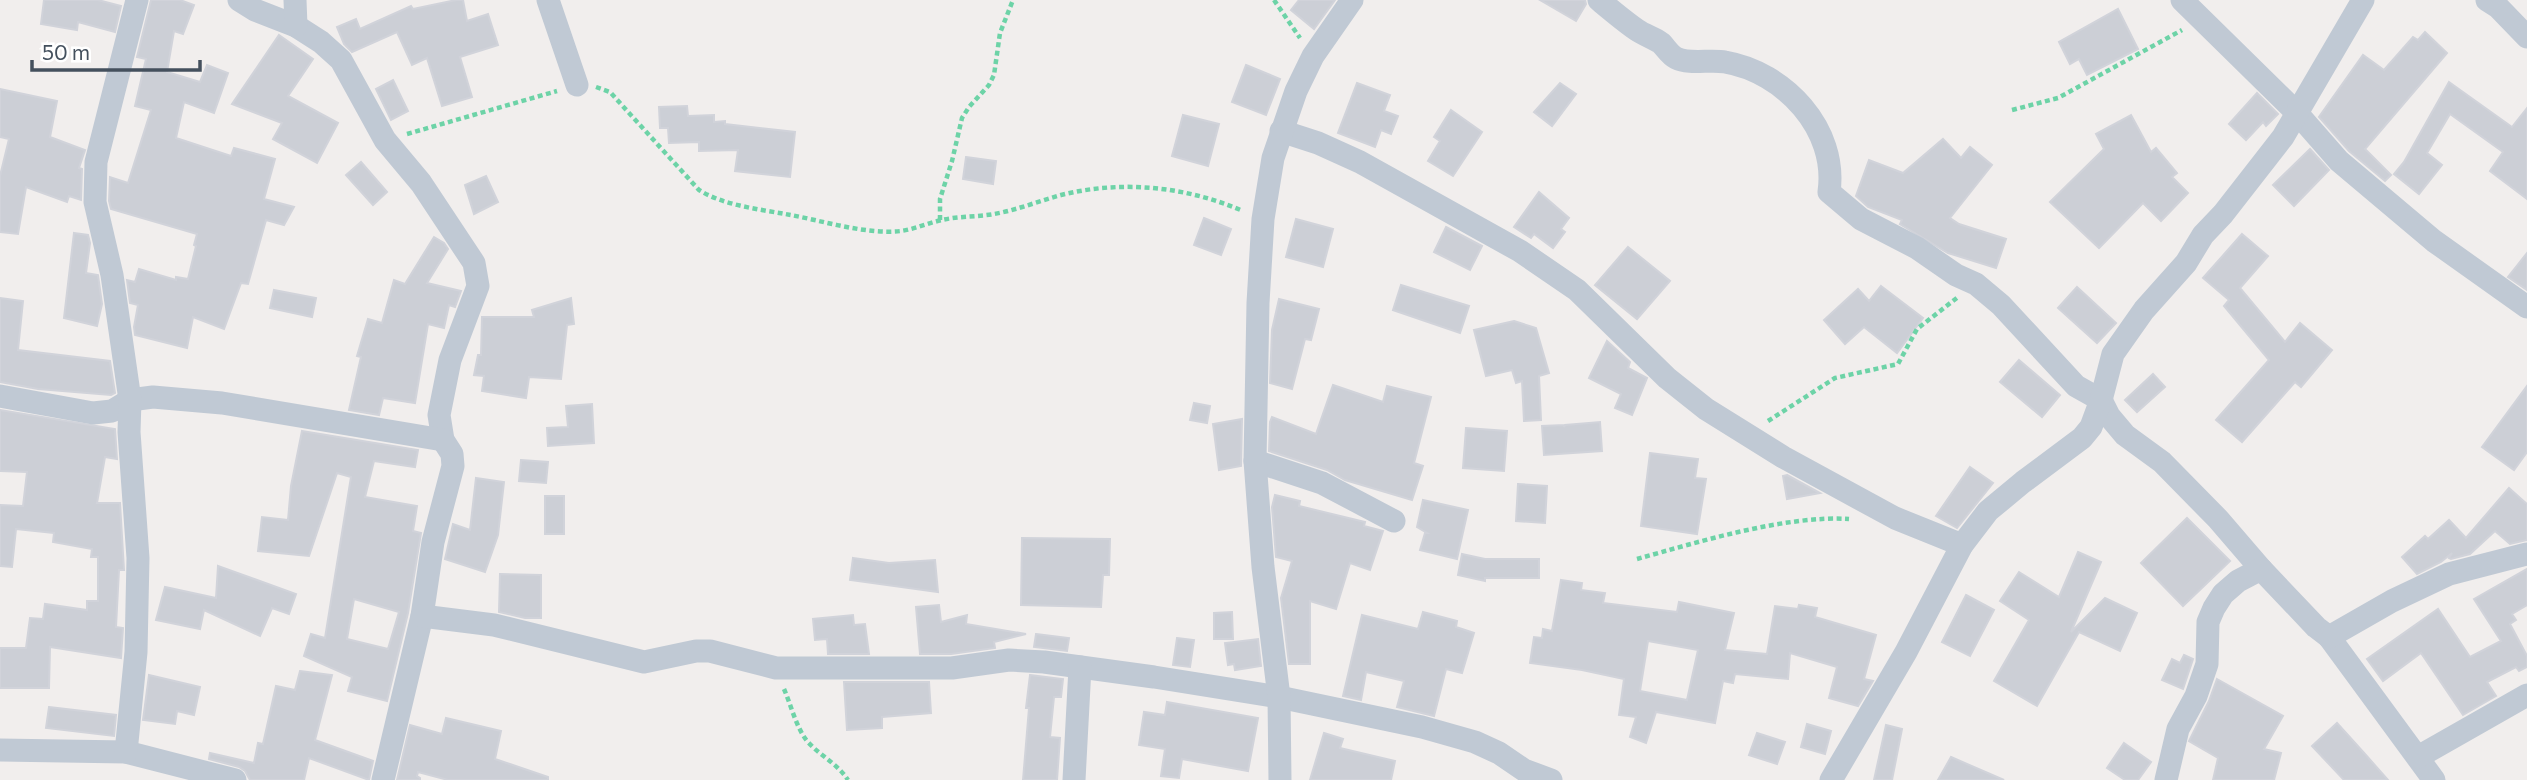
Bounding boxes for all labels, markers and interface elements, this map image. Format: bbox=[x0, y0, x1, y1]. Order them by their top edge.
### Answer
scale bar bbox=[32, 28, 200, 72]
text: 50 m bbox=[42, 39, 90, 64]

